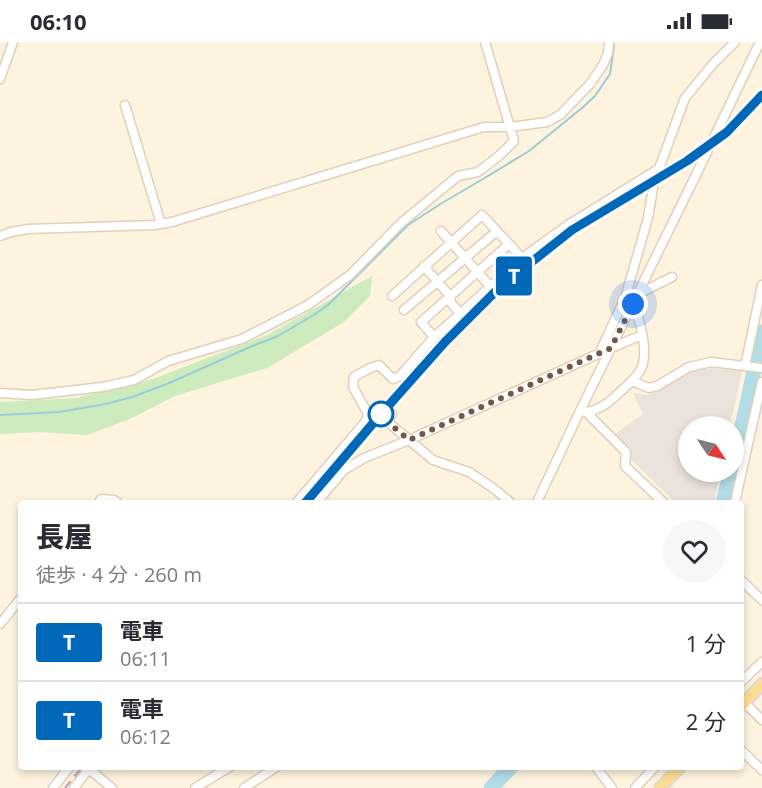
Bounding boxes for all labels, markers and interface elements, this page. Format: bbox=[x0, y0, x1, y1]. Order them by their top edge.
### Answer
text: 06:10 bbox=[30, 6, 87, 36]
line badge: T bbox=[494, 256, 534, 296]
text: T bbox=[508, 262, 520, 290]
your location bbox=[618, 289, 648, 319]
unlabelled marker bbox=[368, 401, 394, 427]
north arrow bbox=[678, 416, 744, 482]
map controls bbox=[678, 416, 744, 482]
text: 長屋 bbox=[36, 517, 92, 555]
button: heart bbox=[663, 520, 726, 583]
text: 徒歩 · 4 分 · 260 m bbox=[36, 561, 202, 588]
text: 電車 bbox=[120, 615, 164, 645]
text: T bbox=[63, 628, 75, 656]
text: 1 分 bbox=[686, 628, 726, 658]
text: 06:11 bbox=[120, 645, 171, 672]
text: 電車 bbox=[120, 693, 164, 723]
text: T bbox=[63, 706, 75, 734]
text: 2 分 bbox=[686, 706, 726, 736]
text: 06:12 bbox=[120, 723, 171, 750]

